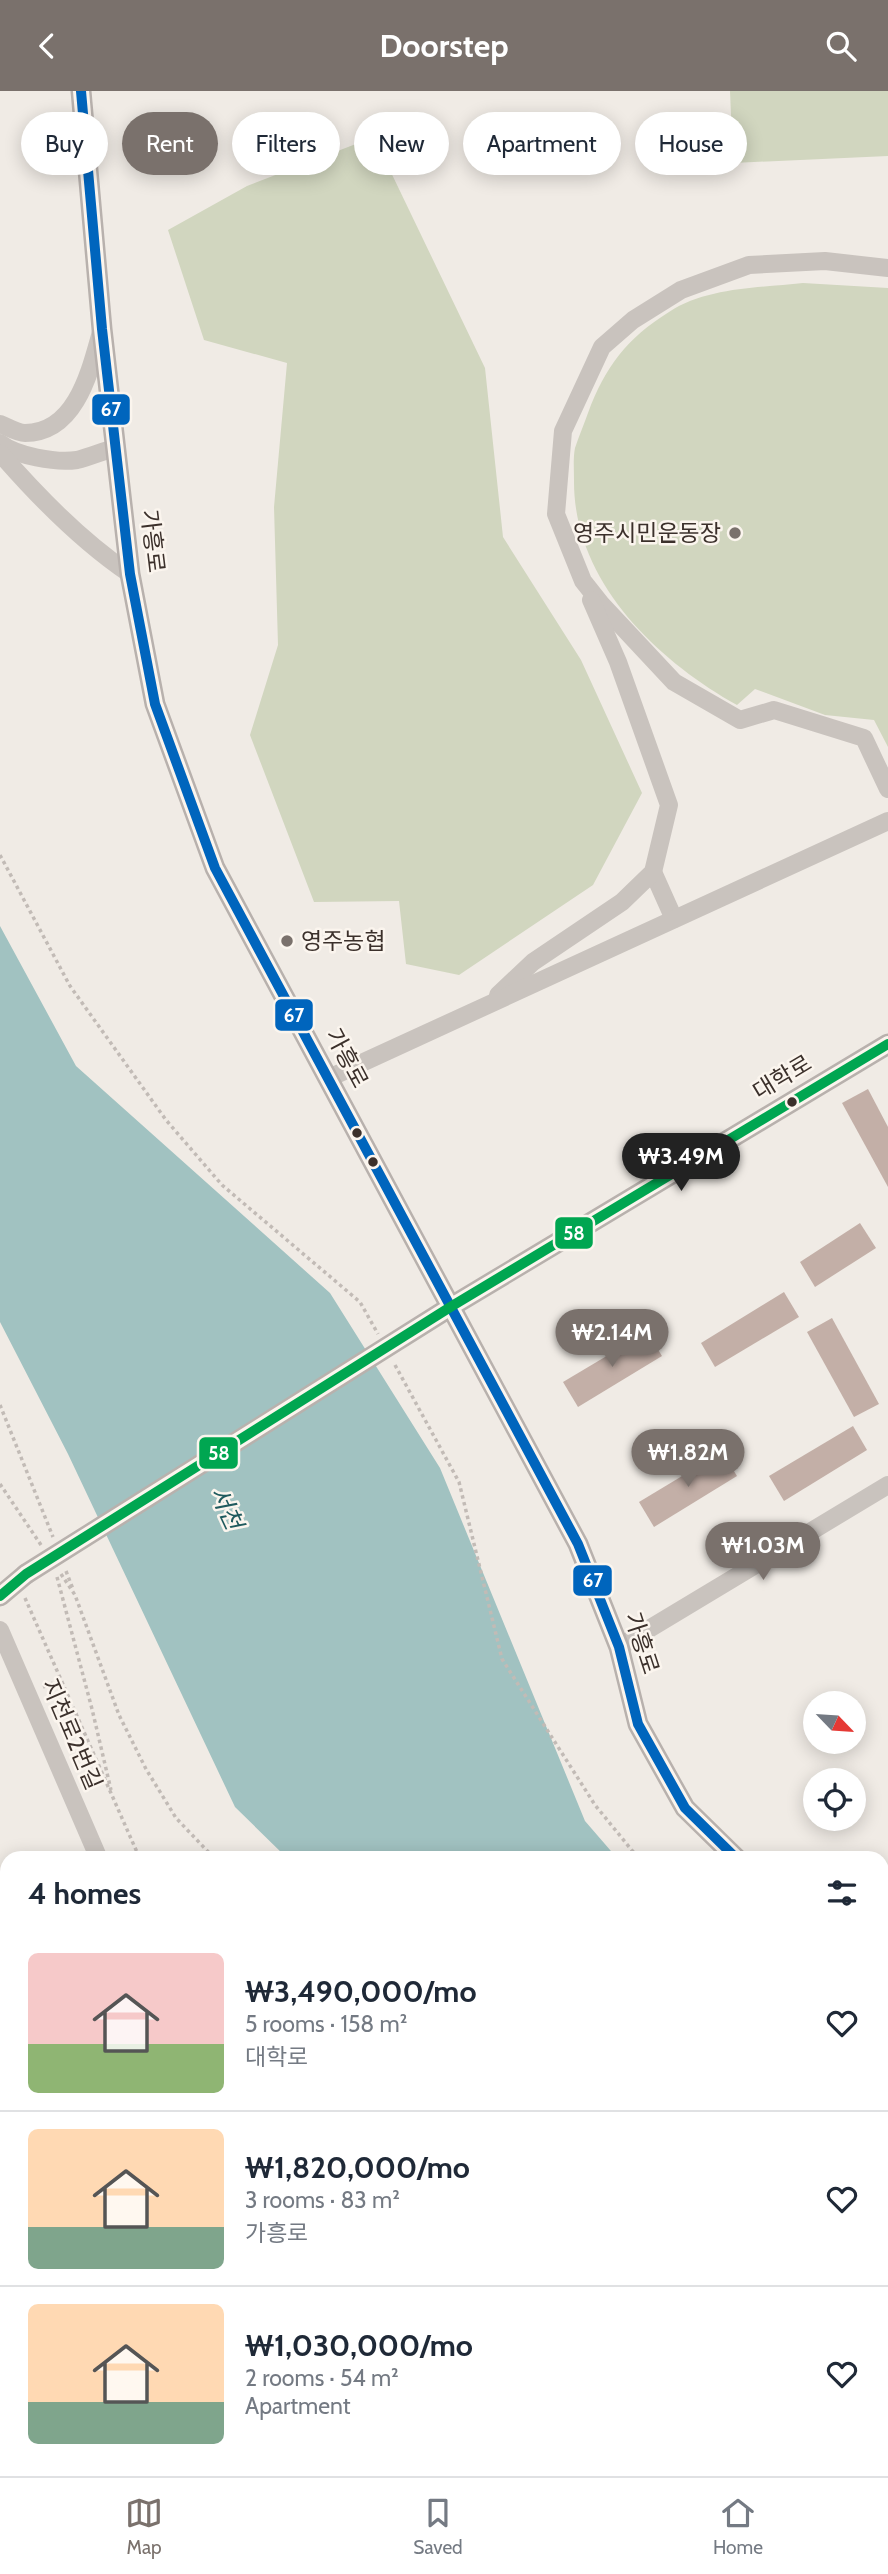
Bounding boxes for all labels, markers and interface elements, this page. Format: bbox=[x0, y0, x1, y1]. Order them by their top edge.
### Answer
text: Doorstep bbox=[379, 26, 509, 65]
icon: back bbox=[28, 27, 66, 65]
icon: search bbox=[822, 27, 860, 65]
chip: Buy bbox=[21, 112, 108, 175]
chip: Rent bbox=[122, 112, 218, 175]
chip: Filters bbox=[232, 112, 340, 175]
chip: New bbox=[354, 112, 449, 175]
chip: Apartment bbox=[463, 112, 621, 175]
chip: House bbox=[635, 112, 747, 175]
line badge: 67 bbox=[91, 393, 131, 426]
text: 67 bbox=[101, 398, 121, 421]
street label: 가흥로 bbox=[135, 508, 171, 574]
place label: 영주시민운동장 bbox=[573, 519, 721, 547]
marker: 영주시민운동장 bbox=[727, 525, 743, 541]
place label: 영주농협 bbox=[301, 927, 386, 955]
marker: 영주농협 bbox=[279, 933, 295, 949]
line badge: 67 bbox=[274, 998, 314, 1032]
text: 67 bbox=[284, 1004, 304, 1027]
street label: 가흥로 bbox=[320, 1023, 374, 1093]
street label: 대학로 bbox=[748, 1049, 816, 1105]
unlabelled marker bbox=[785, 1095, 799, 1109]
unlabelled marker bbox=[350, 1126, 364, 1140]
pin: ₩3.49M bbox=[624, 1133, 738, 1193]
text: ₩3.49M bbox=[638, 1142, 724, 1170]
unlabelled marker bbox=[366, 1155, 380, 1169]
line badge: 58 bbox=[554, 1216, 594, 1250]
text: 58 bbox=[563, 1222, 585, 1245]
pin: ₩2.14M bbox=[555, 1309, 669, 1369]
text: ₩2.14M bbox=[571, 1318, 653, 1346]
pin: ₩1.82M bbox=[631, 1429, 745, 1489]
line badge: 58 bbox=[198, 1436, 239, 1470]
text: ₩1.82M bbox=[647, 1438, 729, 1466]
text: 58 bbox=[208, 1442, 230, 1465]
water label: 서천 bbox=[204, 1482, 250, 1537]
pin: ₩1.03M bbox=[706, 1523, 820, 1582]
text: ₩1.03M bbox=[721, 1531, 805, 1559]
line badge: 67 bbox=[572, 1564, 613, 1597]
text: 67 bbox=[583, 1569, 603, 1592]
street label: 가흥로 bbox=[619, 1608, 665, 1678]
street label: 지천로2번길 bbox=[36, 1674, 108, 1794]
north arrow bbox=[803, 1691, 866, 1753]
map controls bbox=[803, 1691, 866, 1831]
button: locate bbox=[803, 1768, 866, 1831]
icon: filters bbox=[823, 1874, 861, 1912]
text: 4 homes bbox=[28, 1875, 141, 1912]
text: ₩3,490,000/mo bbox=[245, 1973, 476, 2010]
icon: home bbox=[84, 1981, 168, 2065]
icon: heart bbox=[823, 2004, 861, 2042]
text: 5 rooms · 158 m² bbox=[245, 2010, 407, 2038]
text: 대학로 bbox=[245, 2043, 308, 2071]
text: ₩1,820,000/mo bbox=[245, 2149, 470, 2186]
icon: home bbox=[84, 2157, 168, 2241]
icon: heart bbox=[823, 2180, 861, 2218]
text: 3 rooms · 83 m² bbox=[245, 2186, 400, 2214]
text: 가흥로 bbox=[245, 2219, 308, 2247]
text: ₩1,030,000/mo bbox=[245, 2327, 473, 2364]
icon: home bbox=[84, 2332, 168, 2416]
icon: heart bbox=[823, 2355, 861, 2393]
text: 2 rooms · 54 m² bbox=[245, 2364, 399, 2392]
text: Apartment bbox=[245, 2392, 350, 2420]
tab: Map bbox=[125, 2494, 163, 2559]
tab: Saved bbox=[413, 2494, 463, 2559]
tab: Home bbox=[713, 2494, 763, 2559]

